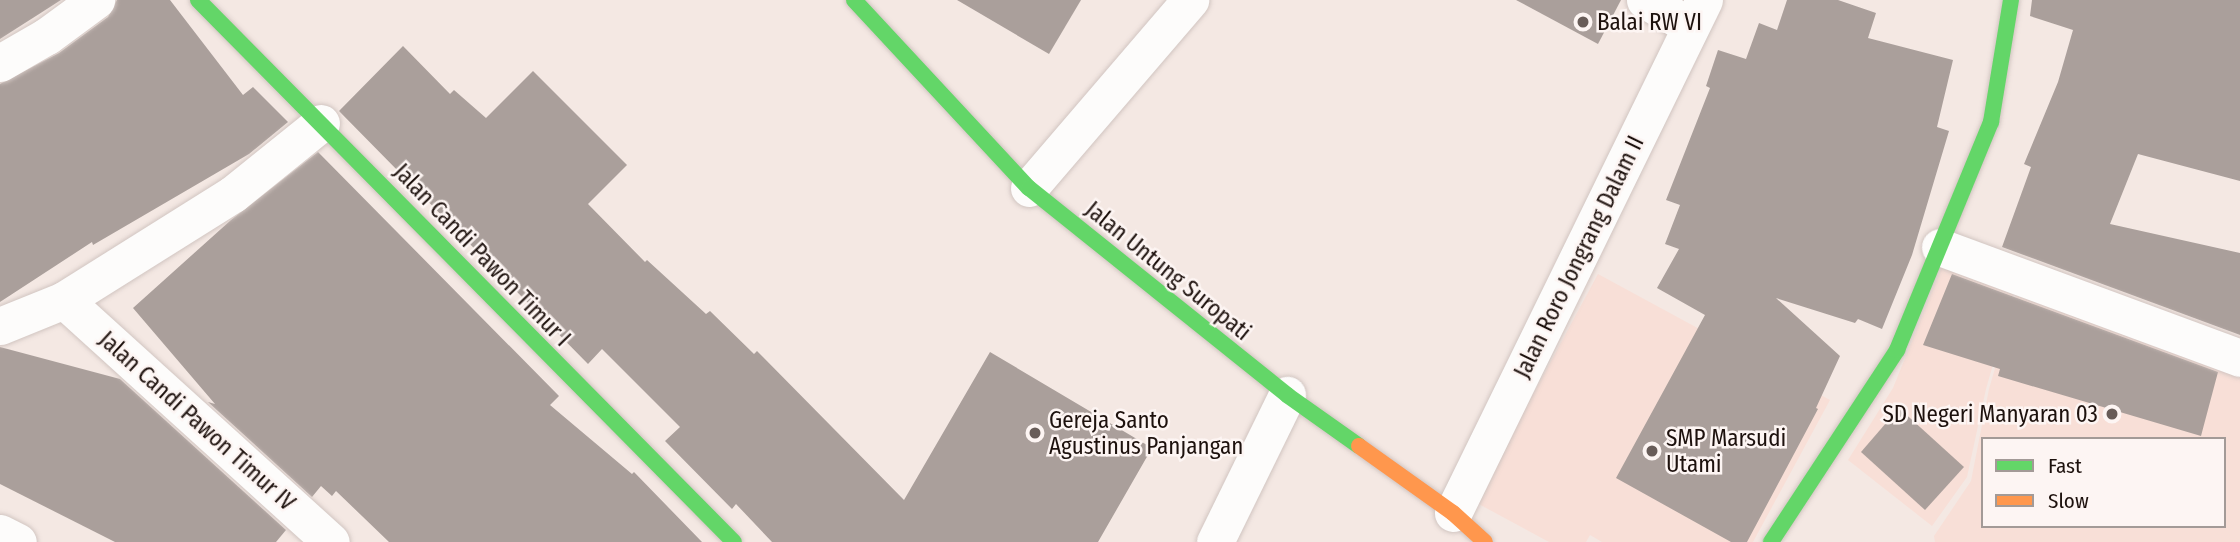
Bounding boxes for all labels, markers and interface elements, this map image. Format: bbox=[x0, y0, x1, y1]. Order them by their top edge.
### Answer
place label: Balai RW VI bbox=[1597, 8, 1702, 36]
marker: Balai RW VI bbox=[1575, 14, 1591, 30]
street label: Jalan Roro Jongrang Dalam II bbox=[1508, 131, 1650, 383]
street label: Jalan Candi Pawon Timur I bbox=[388, 158, 576, 352]
street label: Jalan Untung Suropati bbox=[1080, 196, 1256, 346]
street label: Jalan Candi Pawon Timur IV bbox=[93, 326, 301, 516]
place label: SD Negeri Manyaran 03 bbox=[1882, 400, 2098, 428]
place label: Gereja Santo Agustinus Panjangan bbox=[1049, 406, 1243, 460]
marker: SD Negeri Manyaran 03 bbox=[2104, 406, 2120, 422]
place label: SMP Marsudi Utami bbox=[1666, 424, 1786, 478]
marker: Gereja Santo Agustinus Panjangan bbox=[1027, 425, 1043, 441]
legend bbox=[1981, 437, 2226, 528]
marker: SMP Marsudi Utami bbox=[1644, 443, 1660, 459]
text: Fast bbox=[2048, 453, 2082, 479]
text: Slow bbox=[2048, 488, 2089, 514]

